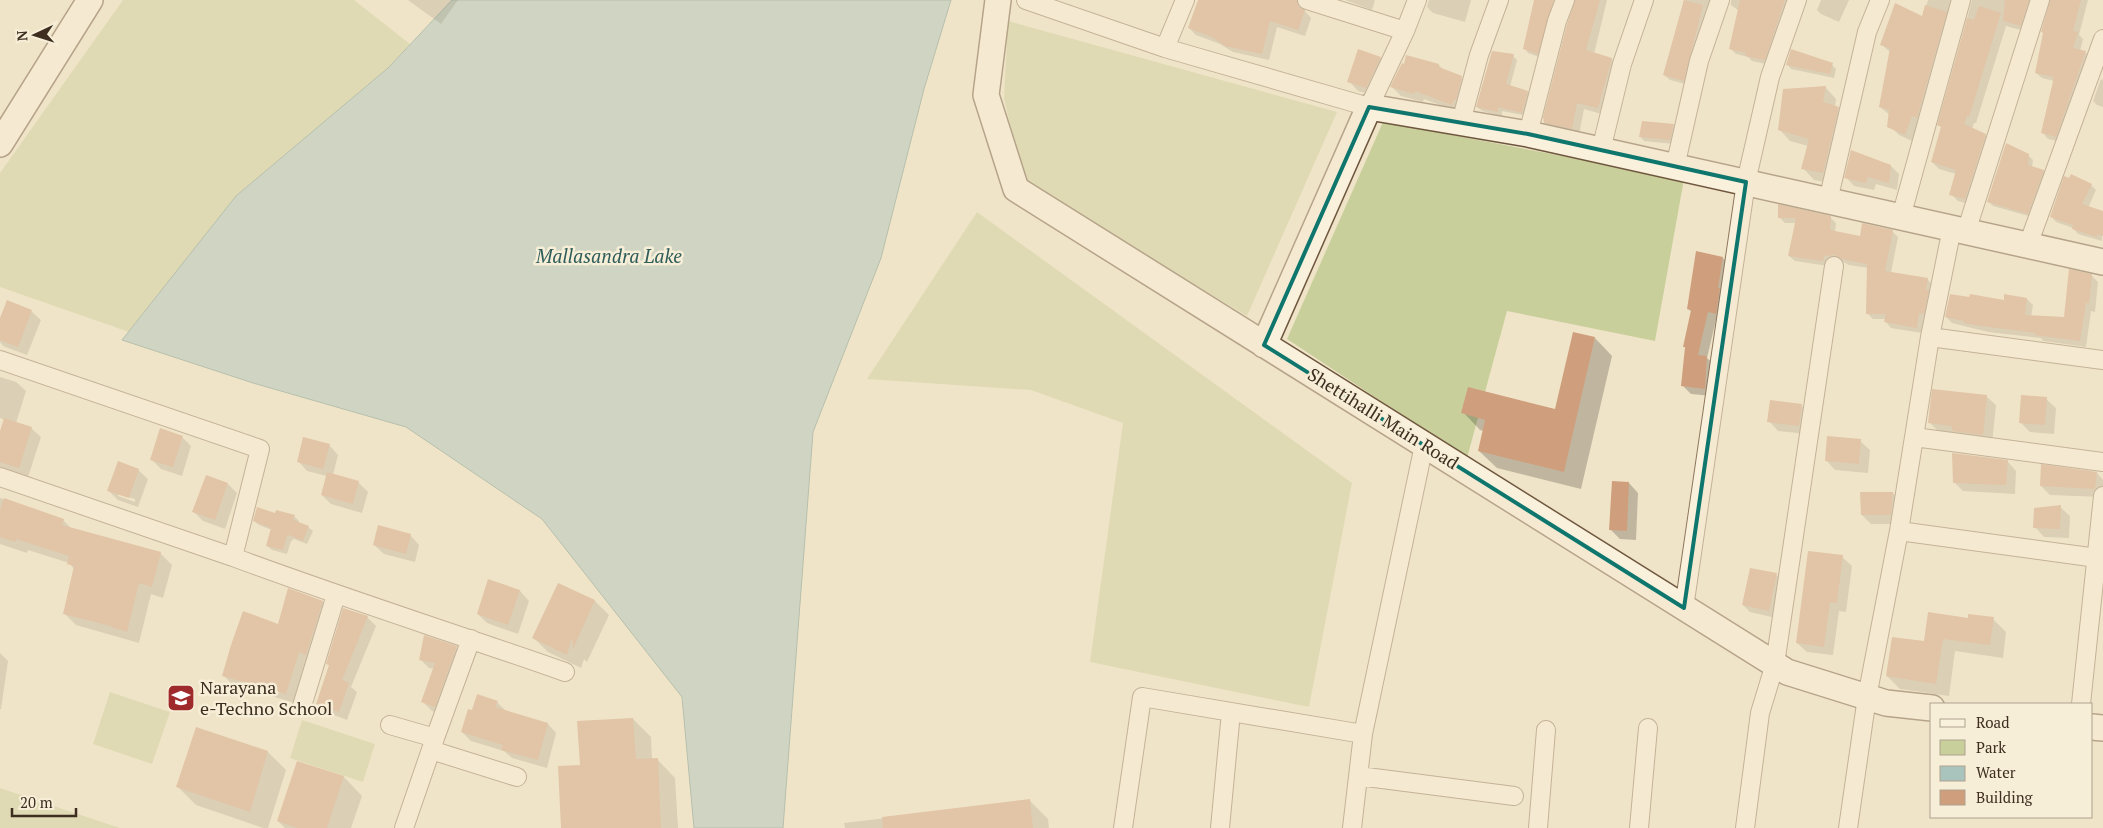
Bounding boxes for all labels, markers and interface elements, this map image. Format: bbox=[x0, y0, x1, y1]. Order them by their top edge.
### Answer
north arrow bbox=[10, 10, 60, 60]
text: N bbox=[12, 30, 31, 42]
water label: Mallasandra Lake bbox=[535, 243, 682, 268]
street label: Shettihalli Main Road bbox=[1304, 362, 1464, 474]
place label: Narayana e-Techno School bbox=[200, 675, 333, 720]
school or university icon: Narayana e-Techno School bbox=[166, 683, 196, 713]
legend bbox=[1930, 703, 2093, 818]
text: Road bbox=[1976, 712, 2009, 732]
text: Park bbox=[1976, 737, 2006, 757]
text: Water bbox=[1976, 762, 2016, 782]
scale bar bbox=[12, 786, 76, 818]
text: Building bbox=[1976, 787, 2034, 807]
text: 20 m bbox=[20, 792, 53, 812]

